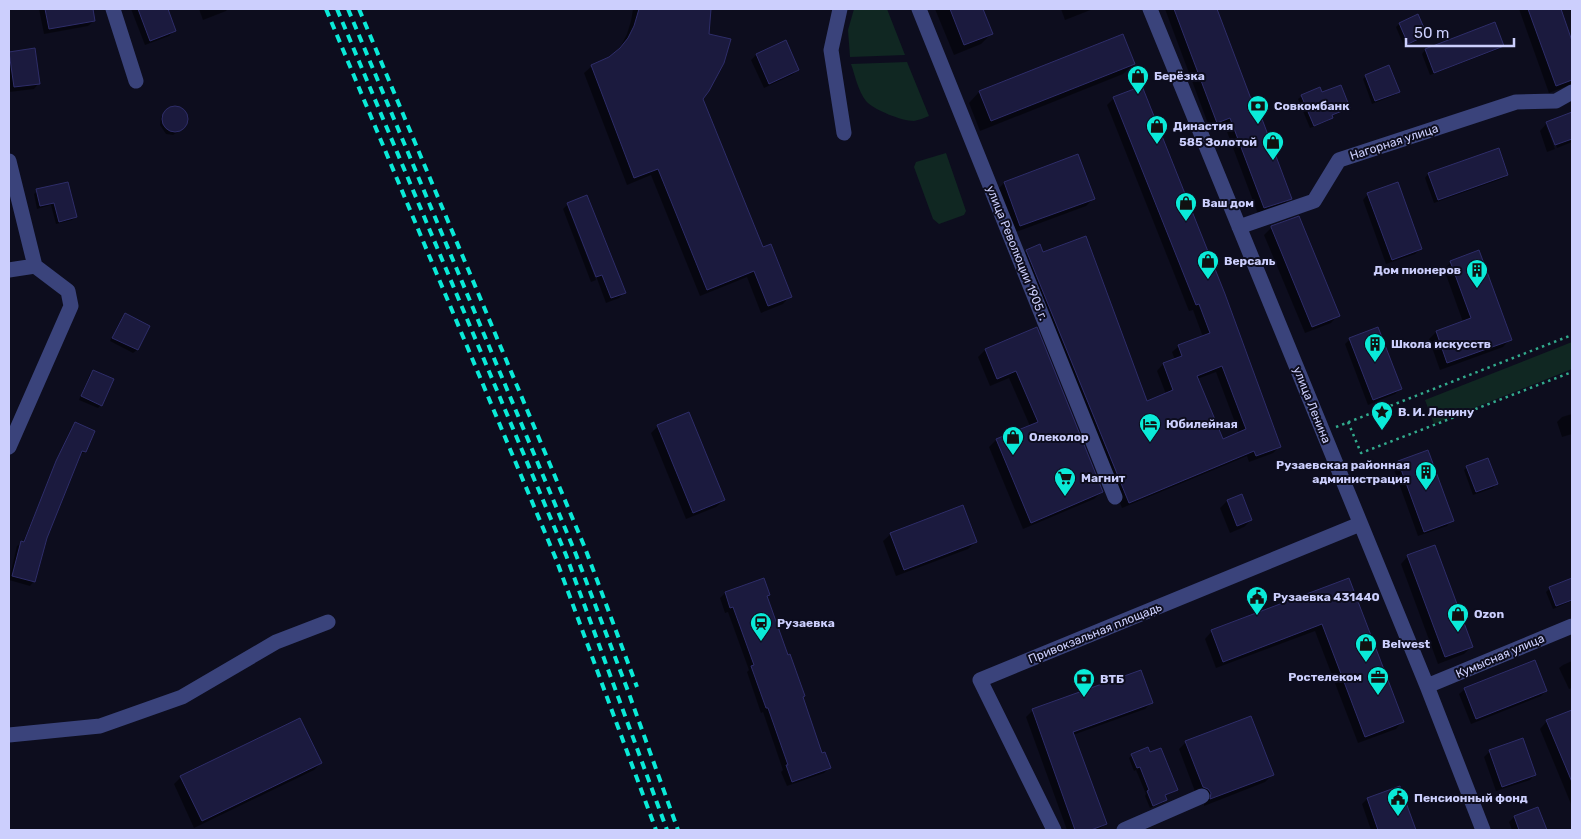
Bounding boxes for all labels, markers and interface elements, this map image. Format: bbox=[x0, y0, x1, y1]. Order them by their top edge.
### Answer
scale bar bbox=[1406, 15, 1514, 47]
text: 50 m bbox=[1414, 24, 1449, 42]
shop icon: Берёзка bbox=[1126, 64, 1150, 95]
place label: Берёзка bbox=[1154, 69, 1205, 83]
bank icon: Совкомбанк bbox=[1246, 94, 1270, 125]
place label: Совкомбанк bbox=[1274, 99, 1350, 113]
shop icon: Династия bbox=[1145, 114, 1169, 145]
place label: Династия bbox=[1173, 119, 1233, 133]
street label: Нагорная улица bbox=[1348, 121, 1440, 163]
shop icon: 585 Золотой bbox=[1261, 130, 1285, 161]
place label: 585 Золотой bbox=[1179, 135, 1257, 149]
street label: улица Революции 1905 г. bbox=[984, 184, 1050, 322]
shop icon: Ваш дом bbox=[1174, 191, 1198, 222]
place label: Ваш дом bbox=[1202, 196, 1254, 210]
shop icon: Версаль bbox=[1196, 249, 1220, 280]
place label: Версаль bbox=[1224, 254, 1276, 268]
building icon: Дом пионеров bbox=[1465, 258, 1489, 289]
place label: Дом пионеров bbox=[1374, 263, 1461, 277]
building icon: Школа искусств bbox=[1363, 332, 1387, 363]
place label: Школа искусств bbox=[1391, 337, 1491, 351]
street label: улица Ленина bbox=[1290, 365, 1334, 445]
place icon: В. И. Ленину bbox=[1370, 400, 1394, 431]
place label: В. И. Ленину bbox=[1398, 405, 1474, 419]
hotel icon: Юбилейная bbox=[1138, 412, 1162, 443]
place label: Юбилейная bbox=[1166, 417, 1238, 431]
shop icon: Олеколор bbox=[1001, 425, 1025, 456]
place label: Олеколор bbox=[1029, 430, 1089, 444]
place label: Рузаевская районная администрация bbox=[1276, 458, 1410, 486]
building icon: Рузаевская районная администрация bbox=[1414, 460, 1438, 491]
supermarket icon: Магнит bbox=[1053, 466, 1077, 497]
place label: Магнит bbox=[1081, 471, 1126, 485]
public building icon: Рузаевка 431440 bbox=[1245, 585, 1269, 616]
place label: Рузаевка 431440 bbox=[1273, 590, 1380, 604]
street label: Привокзальная площадь bbox=[1026, 600, 1164, 666]
shop icon: Ozon bbox=[1446, 602, 1470, 633]
place label: Ozon bbox=[1474, 607, 1504, 621]
station icon: Рузаевка bbox=[749, 611, 773, 642]
place label: Рузаевка bbox=[777, 616, 835, 630]
street label: Кумысная улица bbox=[1454, 631, 1546, 681]
shop icon: Belwest bbox=[1354, 632, 1378, 663]
place label: Belwest bbox=[1382, 637, 1431, 651]
office icon: Ростелеком bbox=[1366, 665, 1390, 696]
bank icon: ВТБ bbox=[1072, 667, 1096, 698]
place label: Ростелеком bbox=[1288, 670, 1362, 684]
place label: ВТБ bbox=[1100, 672, 1124, 686]
public building icon: Пенсионный фонд bbox=[1386, 786, 1410, 817]
place label: Пенсионный фонд bbox=[1414, 791, 1528, 805]

